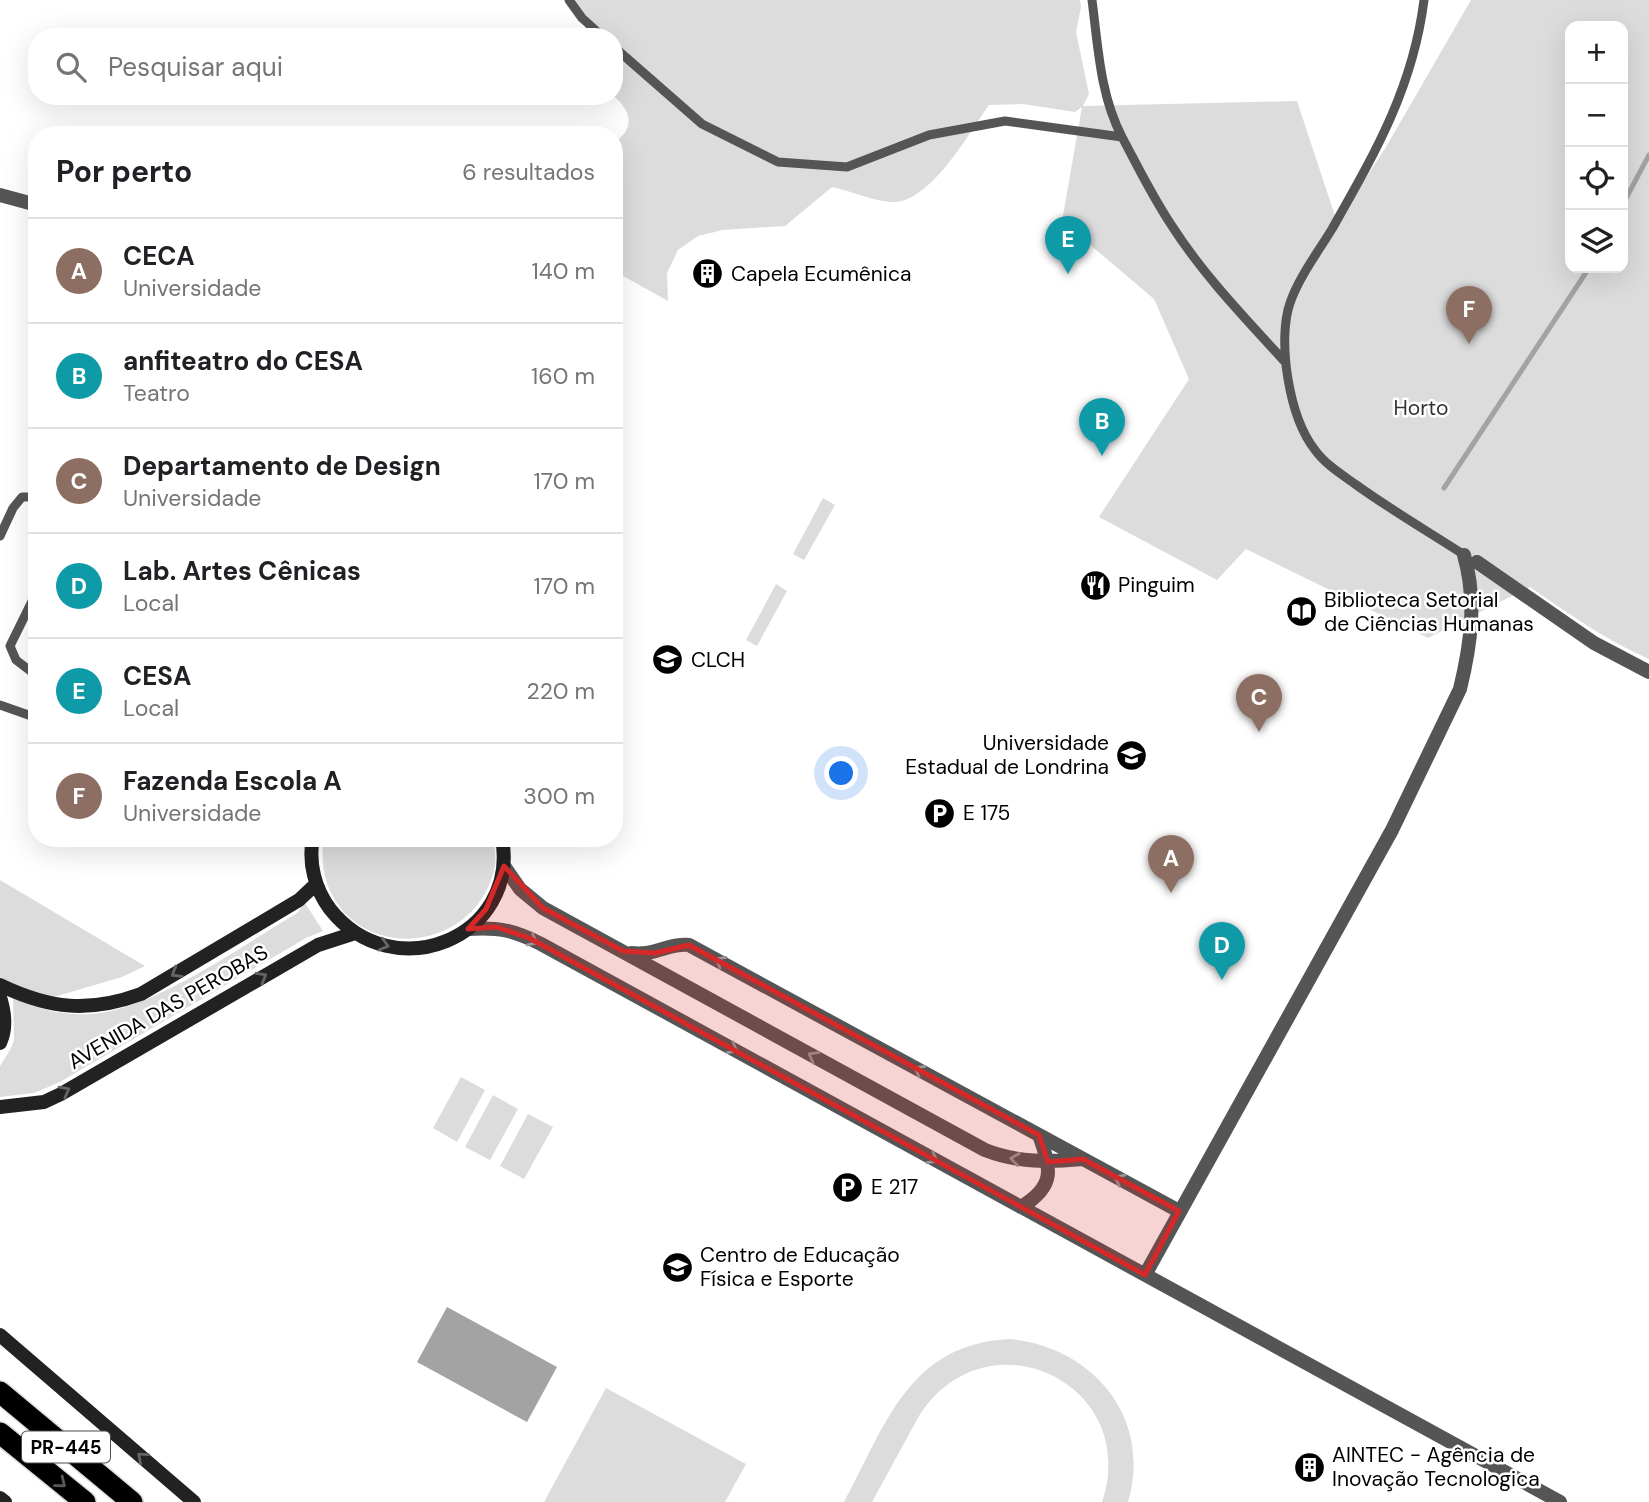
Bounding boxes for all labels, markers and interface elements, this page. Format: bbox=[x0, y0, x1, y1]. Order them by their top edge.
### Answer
map controls bbox=[1565, 21, 1628, 273]
button: + bbox=[1565, 21, 1628, 84]
search box bbox=[28, 28, 623, 105]
icon: search bbox=[52, 48, 90, 86]
text: Pesquisar aqui bbox=[108, 50, 283, 84]
button: − bbox=[1565, 84, 1628, 147]
button: locate bbox=[1565, 147, 1628, 210]
text: Por perto bbox=[56, 152, 192, 191]
text: 6 resultados bbox=[462, 157, 595, 187]
button: layers bbox=[1565, 210, 1628, 273]
pin: E bbox=[1045, 216, 1091, 274]
text: CECA bbox=[123, 239, 195, 273]
text: A bbox=[71, 256, 87, 286]
text: 140 m bbox=[532, 256, 595, 286]
building icon: Capela Ecumênica bbox=[691, 257, 725, 291]
place label: Capela Ecumênica bbox=[731, 260, 911, 288]
text: Universidade bbox=[123, 273, 261, 303]
pin: F bbox=[1446, 286, 1492, 344]
text: anfiteatro do CESA bbox=[123, 344, 363, 378]
text: B bbox=[72, 361, 86, 391]
text: 160 m bbox=[531, 361, 595, 391]
text: Teatro bbox=[123, 378, 190, 408]
park label: Horto bbox=[1394, 394, 1448, 422]
pin: B bbox=[1079, 398, 1125, 456]
text: Departamento de Design bbox=[123, 449, 441, 483]
text: C bbox=[71, 466, 87, 496]
text: 170 m bbox=[534, 466, 595, 496]
text: Universidade bbox=[123, 483, 261, 513]
text: Lab. Artes Cênicas bbox=[123, 554, 361, 588]
restaurant icon: Pinguim bbox=[1078, 568, 1112, 602]
text: D bbox=[71, 571, 87, 601]
text: 170 m bbox=[534, 571, 595, 601]
place label: Pinguim bbox=[1118, 571, 1195, 599]
place label: Biblioteca Setorial de Ciências Humanas bbox=[1324, 586, 1534, 638]
text: Local bbox=[123, 588, 179, 618]
library icon: Biblioteca Setorial de Ciências Humanas bbox=[1284, 595, 1318, 629]
school or university icon: CLCH bbox=[651, 643, 685, 677]
place label: CLCH bbox=[691, 646, 745, 674]
text: CESA bbox=[123, 659, 191, 693]
pin: C bbox=[1236, 674, 1282, 732]
text: E bbox=[72, 676, 86, 706]
text: 220 m bbox=[526, 676, 595, 706]
text: Local bbox=[123, 693, 179, 723]
place label: Universidade Estadual de Londrina bbox=[905, 729, 1109, 781]
school or university icon: Universidade Estadual de Londrina bbox=[1115, 738, 1149, 772]
your location bbox=[824, 756, 858, 790]
text: Fazenda Escola A bbox=[123, 764, 342, 798]
text: F bbox=[73, 781, 85, 811]
text: 300 m bbox=[523, 781, 595, 811]
parking icon: E 175 bbox=[923, 796, 957, 830]
text: Universidade bbox=[123, 798, 261, 828]
place label: E 175 bbox=[963, 799, 1010, 827]
pin: A bbox=[1148, 835, 1194, 893]
pin: D bbox=[1199, 922, 1245, 980]
one-way arrow bbox=[526, 932, 538, 946]
one-way arrow bbox=[377, 937, 389, 951]
street label: AVENIDA DAS PEROBAS bbox=[63, 938, 273, 1076]
one-way arrow bbox=[714, 956, 727, 969]
one-way arrow bbox=[170, 965, 183, 978]
one-way arrow bbox=[255, 972, 267, 985]
one-way arrow bbox=[726, 1041, 739, 1054]
one-way arrow bbox=[808, 1051, 821, 1064]
one-way arrow bbox=[914, 1065, 927, 1078]
one-way arrow bbox=[58, 1086, 71, 1100]
one-way arrow bbox=[926, 1150, 938, 1164]
one-way arrow bbox=[1009, 1151, 1021, 1166]
parking icon: E 217 bbox=[831, 1170, 865, 1204]
place label: E 217 bbox=[871, 1173, 918, 1201]
one-way arrow bbox=[1114, 1173, 1127, 1187]
place label: Centro de Educação Física e Esporte bbox=[700, 1241, 900, 1293]
school or university icon: Centro de Educação Física e Esporte bbox=[660, 1250, 694, 1284]
road number: PR-445 bbox=[22, 1432, 110, 1462]
place label: AINTEC - Agência de Inovação Tecnologica bbox=[1332, 1441, 1540, 1493]
building icon: AINTEC - Agência de Inovação Tecnologica bbox=[1292, 1450, 1326, 1484]
one-way arrow bbox=[137, 1453, 150, 1465]
one-way arrow bbox=[53, 1475, 66, 1487]

